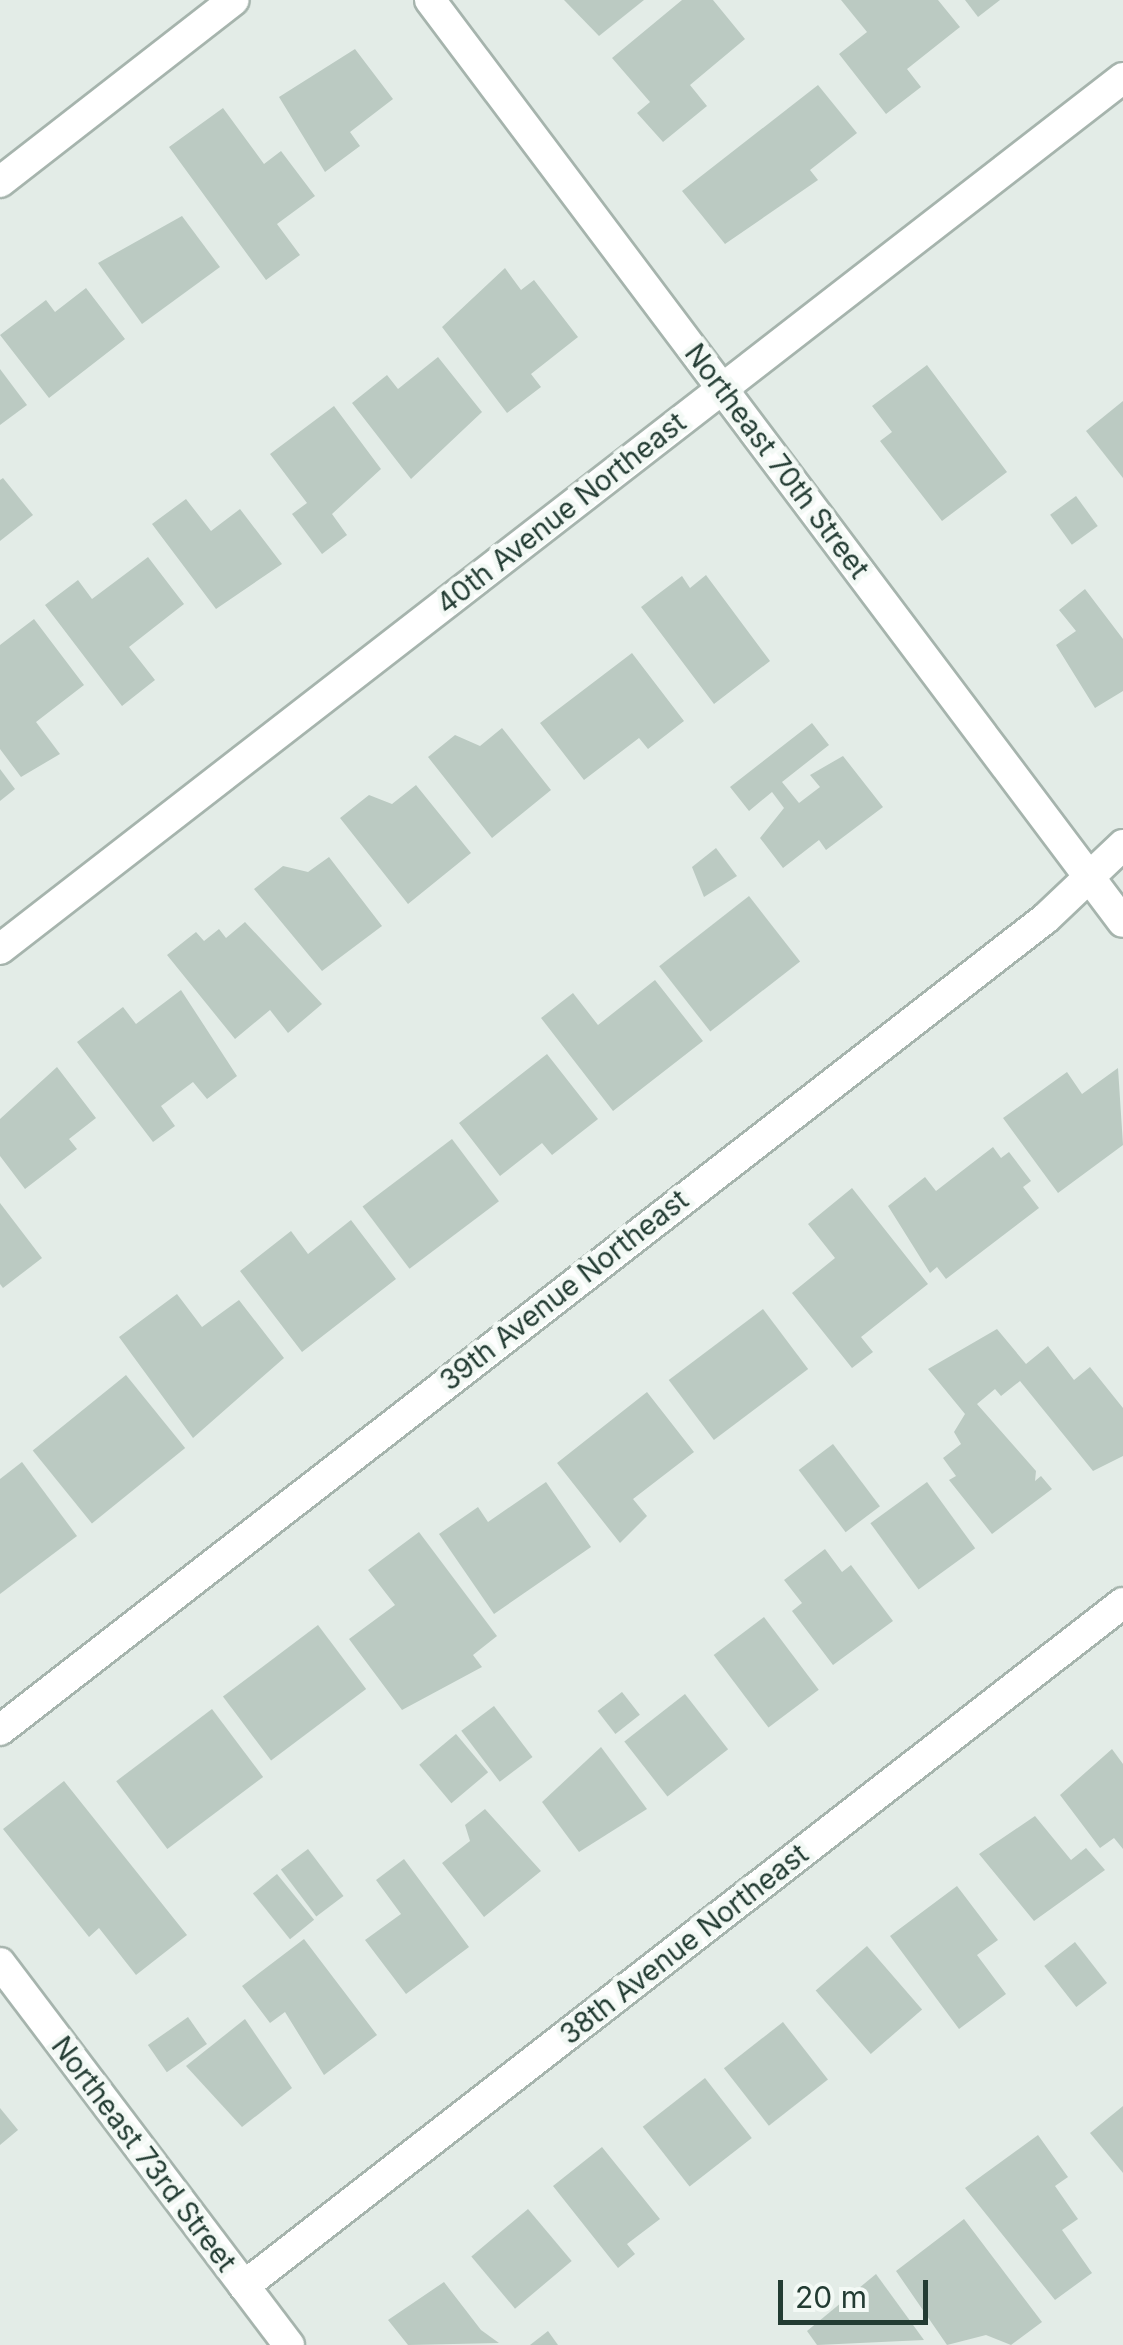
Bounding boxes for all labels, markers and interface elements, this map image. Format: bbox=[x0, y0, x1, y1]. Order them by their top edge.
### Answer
street label: Northeast 70th Street bbox=[678, 337, 876, 585]
street label: 40th Avenue Northeast bbox=[430, 405, 692, 621]
street label: 39th Avenue Northeast bbox=[433, 1183, 695, 1397]
street label: 38th Avenue Northeast bbox=[553, 1837, 815, 2051]
street label: Northeast 73rd Street bbox=[45, 2030, 243, 2278]
scale bar bbox=[783, 2260, 933, 2322]
text: 20 m bbox=[795, 2279, 867, 2315]

